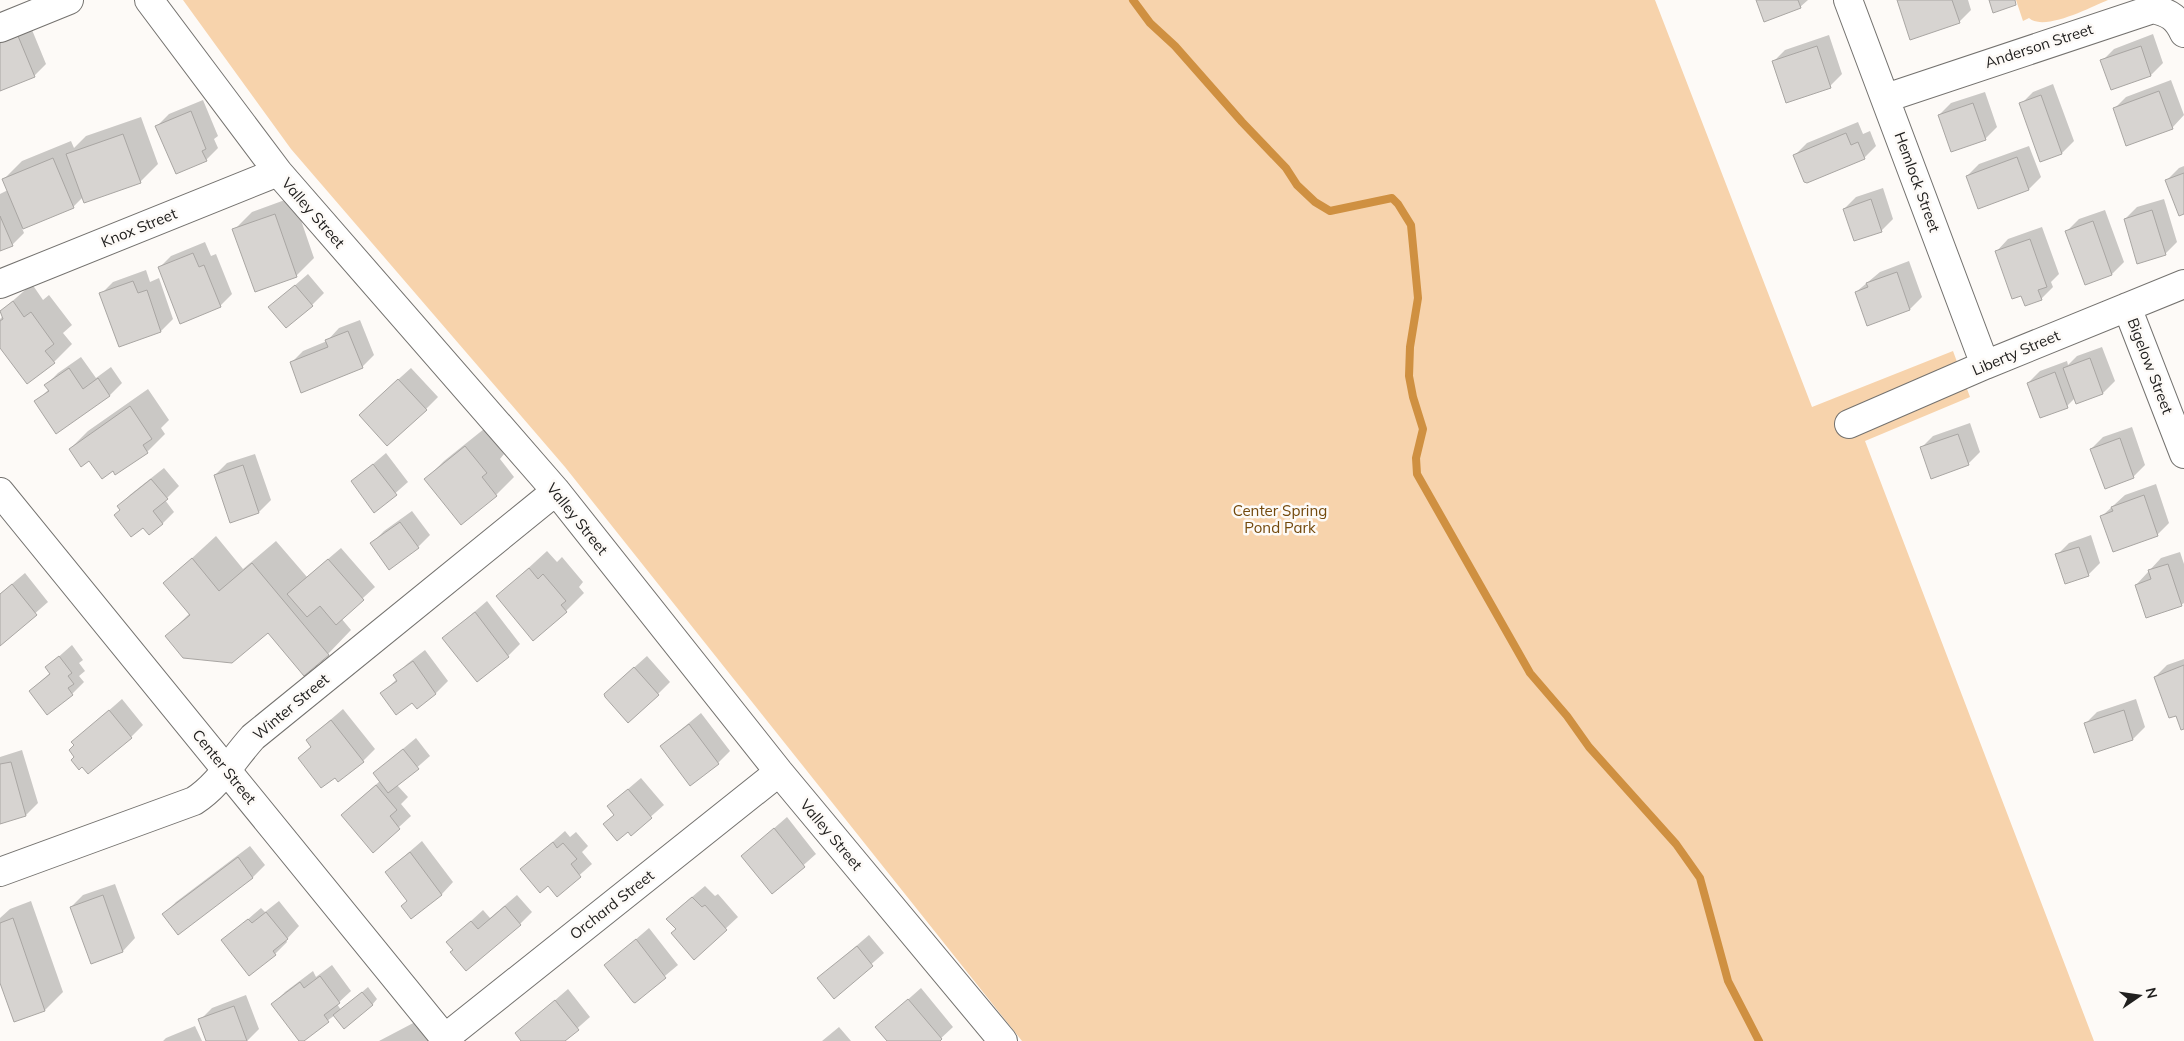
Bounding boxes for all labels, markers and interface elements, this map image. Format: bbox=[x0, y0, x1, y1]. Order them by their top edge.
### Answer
street label: Anderson Street bbox=[1982, 19, 2095, 72]
street label: Hemlock Street bbox=[1890, 129, 1944, 235]
street label: Valley Street bbox=[278, 174, 349, 252]
street label: Knox Street bbox=[98, 204, 180, 251]
street label: Bigelow Street bbox=[2123, 315, 2178, 417]
street label: Liberty Street bbox=[1969, 326, 2063, 380]
street label: Valley Street bbox=[543, 479, 612, 559]
park label: Center Spring Pond Park bbox=[1233, 501, 1327, 537]
street label: Winter Street bbox=[249, 669, 332, 744]
street label: Center Street bbox=[188, 725, 260, 808]
street label: Valley Street bbox=[796, 795, 867, 874]
street label: Orchard Street bbox=[566, 866, 658, 943]
north arrow bbox=[2114, 971, 2164, 1021]
text: N bbox=[2142, 986, 2162, 1000]

